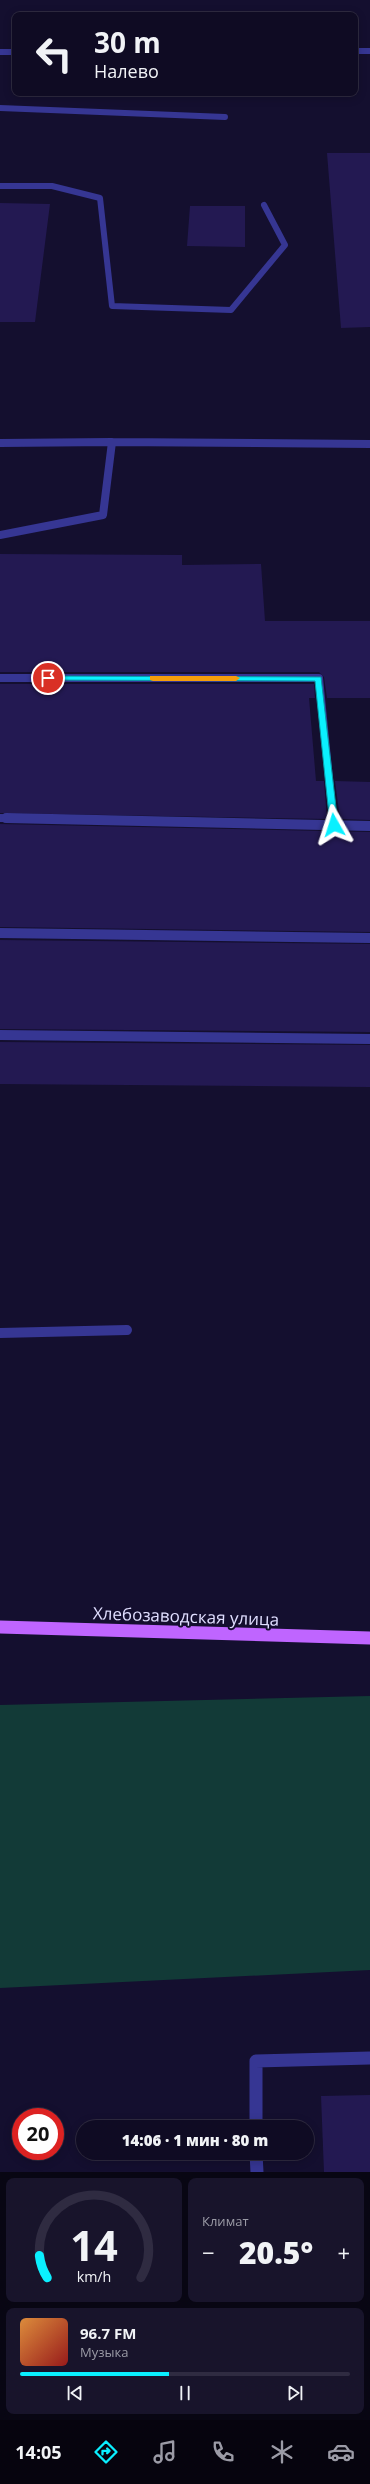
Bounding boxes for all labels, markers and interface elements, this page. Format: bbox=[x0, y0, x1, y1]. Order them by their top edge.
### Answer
text: 30 m bbox=[94, 23, 161, 61]
icon: left bbox=[28, 28, 80, 80]
text: Налево bbox=[94, 59, 159, 83]
pin bbox=[31, 661, 65, 695]
icon: arrive bbox=[37, 667, 59, 689]
position arrow bbox=[313, 804, 355, 846]
street label: Хлебозаводская улица bbox=[93, 1601, 279, 1631]
speed limit sign: 20 bbox=[12, 2108, 64, 2160]
text: 14:06 · 1 мин · 80 m bbox=[122, 2130, 268, 2150]
text: Климат bbox=[202, 2212, 249, 2230]
text: 14 bbox=[70, 2217, 118, 2273]
text: 20.5° bbox=[239, 2232, 313, 2273]
text: − bbox=[202, 2237, 215, 2267]
text: + bbox=[337, 2237, 350, 2267]
text: km/h bbox=[77, 2267, 111, 2286]
text: 96.7 FM bbox=[80, 2323, 136, 2343]
text: Музыка bbox=[80, 2343, 128, 2361]
icon: previous bbox=[64, 2382, 86, 2404]
icon: pause bbox=[174, 2382, 196, 2404]
icon: next bbox=[284, 2382, 306, 2404]
icon: directions bbox=[92, 2438, 120, 2466]
icon: music bbox=[151, 2438, 179, 2466]
icon: phone bbox=[209, 2438, 237, 2466]
icon: climate bbox=[268, 2438, 296, 2466]
icon: car bbox=[327, 2438, 355, 2466]
text: 14:05 bbox=[15, 2440, 62, 2464]

